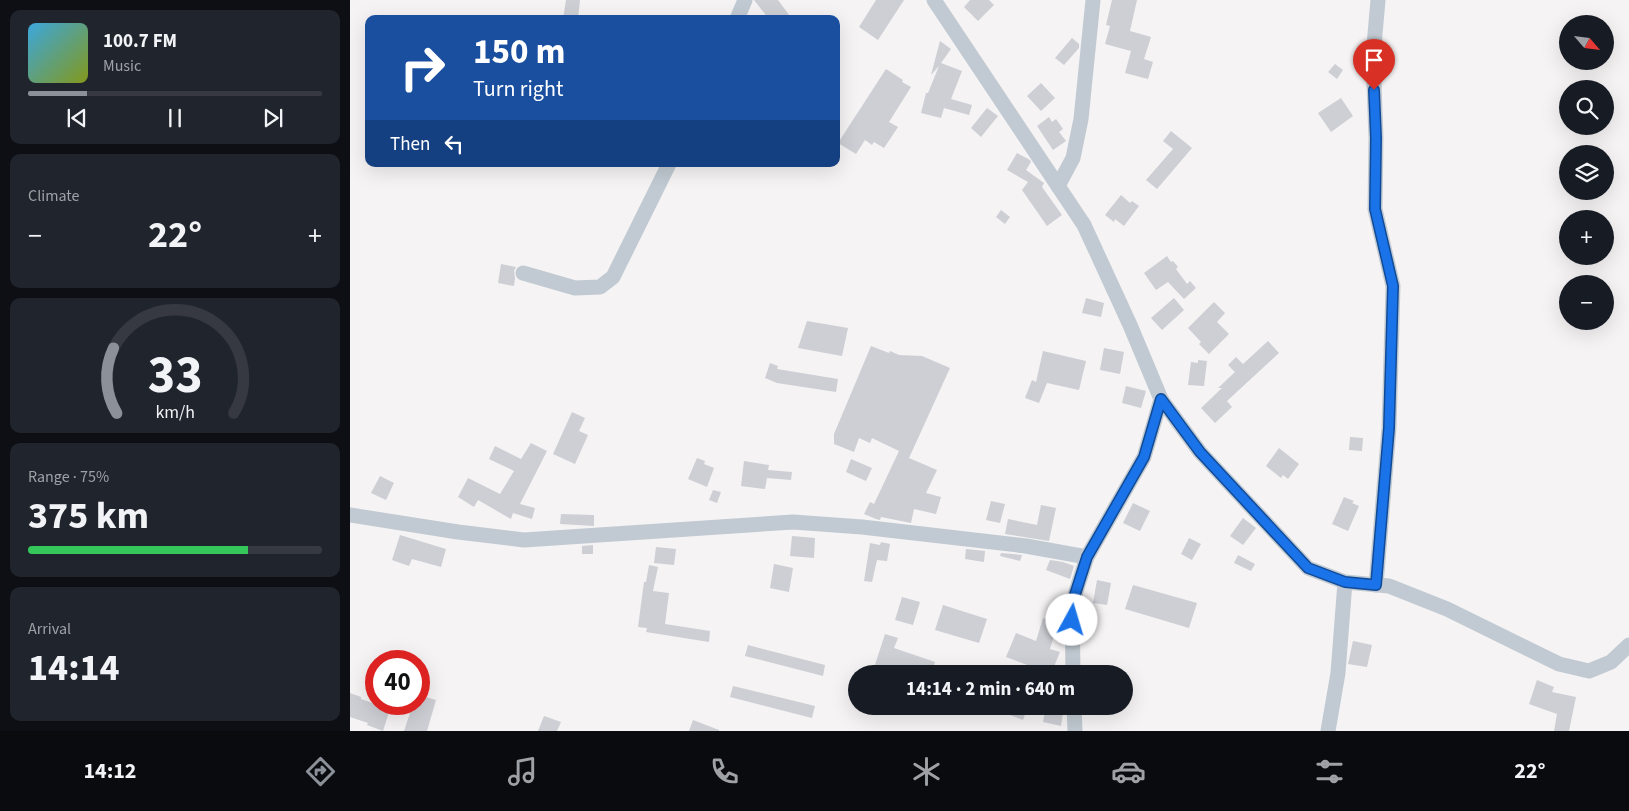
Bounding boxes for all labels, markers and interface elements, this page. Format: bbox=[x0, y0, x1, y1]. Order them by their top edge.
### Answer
north arrow bbox=[1559, 15, 1614, 70]
map controls bbox=[1559, 15, 1614, 330]
text: 150 m bbox=[473, 27, 565, 77]
text: 100.7 FM bbox=[103, 28, 177, 55]
icon: right bbox=[390, 35, 455, 100]
pin bbox=[1353, 39, 1395, 90]
icon: arrive bbox=[1360, 46, 1388, 74]
text: Music bbox=[103, 55, 141, 77]
text: Turn right bbox=[473, 73, 563, 105]
button: search bbox=[1559, 80, 1614, 135]
icon: previous bbox=[63, 104, 91, 132]
icon: pause bbox=[161, 104, 189, 132]
icon: next bbox=[259, 104, 287, 132]
icon: left bbox=[440, 130, 468, 158]
text: Then bbox=[390, 131, 430, 158]
button: layers bbox=[1559, 145, 1614, 200]
text: Climate bbox=[28, 185, 79, 207]
text: 22° bbox=[148, 208, 202, 262]
button: + bbox=[1559, 210, 1614, 265]
text: − bbox=[28, 216, 42, 256]
text: + bbox=[308, 216, 322, 256]
button: − bbox=[1559, 275, 1614, 330]
text: 33 bbox=[148, 339, 202, 413]
text: km/h bbox=[155, 400, 195, 425]
text: Range · 75% bbox=[28, 466, 109, 488]
text: 375 km bbox=[28, 489, 149, 543]
position arrow bbox=[1045, 593, 1097, 645]
text: Arrival bbox=[28, 618, 71, 640]
text: 14:14 bbox=[28, 641, 120, 695]
speed limit sign: 40 bbox=[365, 650, 430, 715]
text: 14:14 · 2 min · 640 m bbox=[906, 676, 1075, 703]
icon: directions bbox=[303, 754, 338, 789]
icon: music bbox=[505, 754, 540, 789]
icon: phone bbox=[707, 754, 742, 789]
icon: climate bbox=[909, 754, 944, 789]
icon: car bbox=[1111, 754, 1146, 789]
icon: filters bbox=[1312, 754, 1347, 789]
text: 14:12 bbox=[83, 755, 136, 787]
text: 22° bbox=[1514, 755, 1546, 787]

